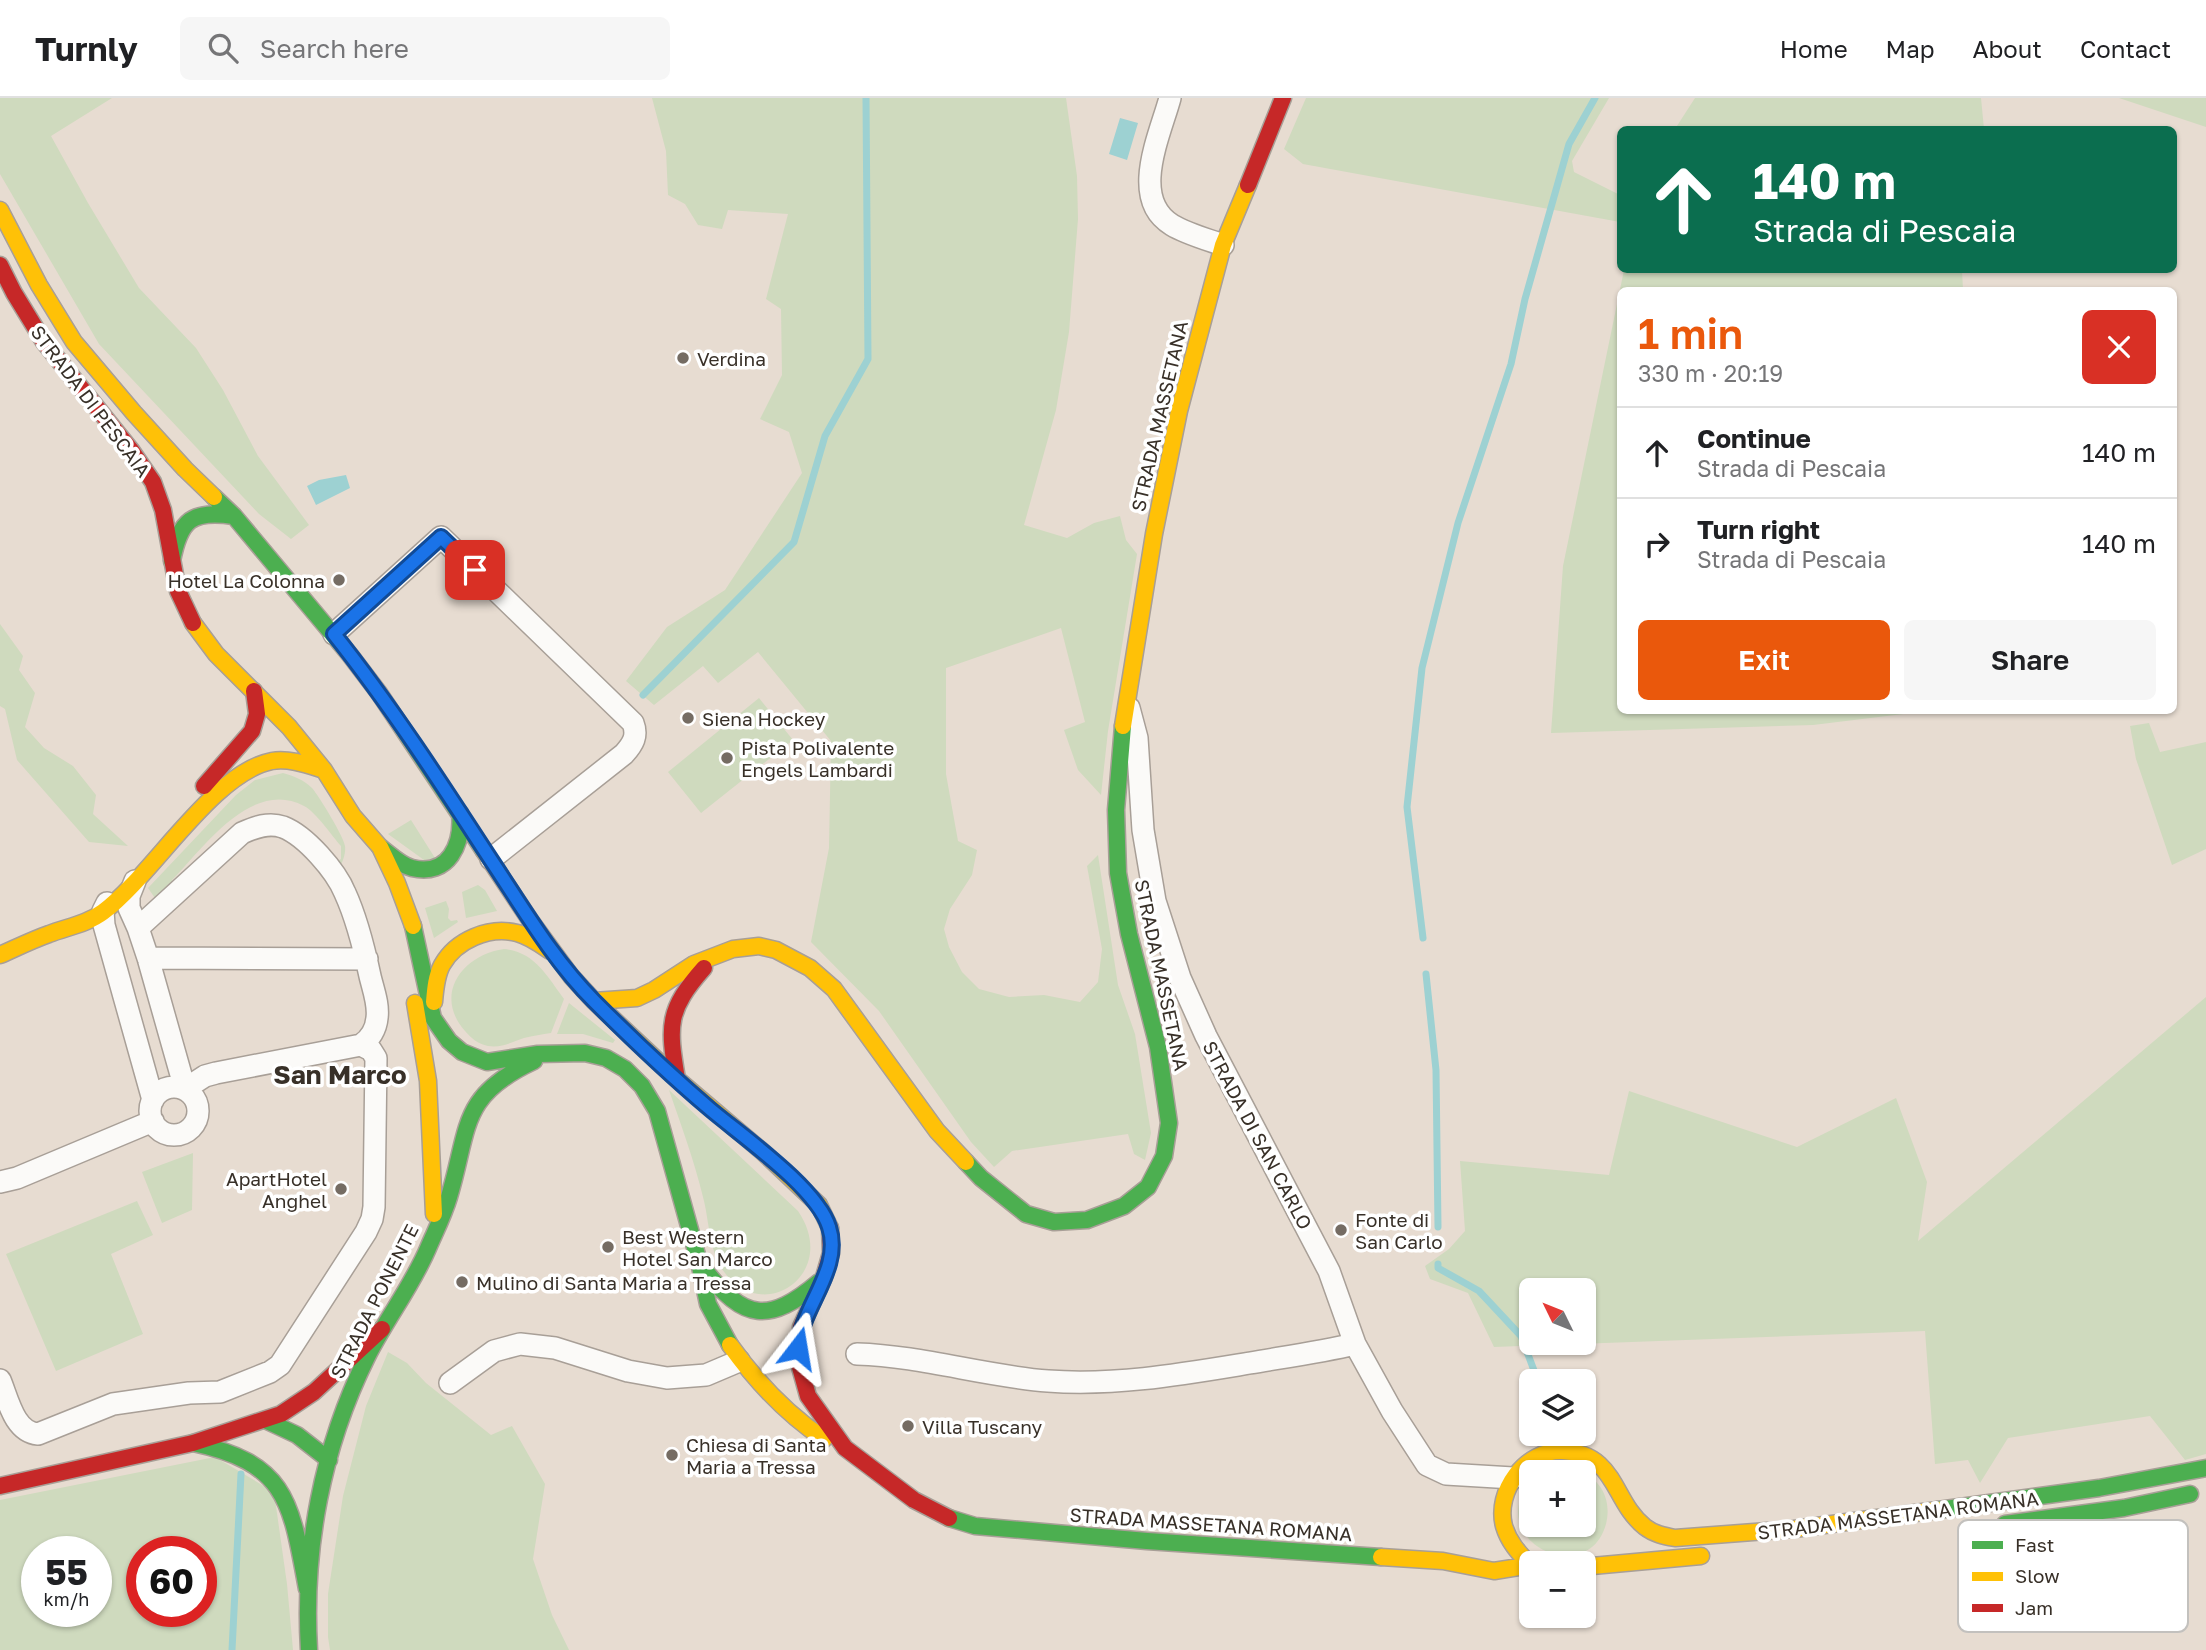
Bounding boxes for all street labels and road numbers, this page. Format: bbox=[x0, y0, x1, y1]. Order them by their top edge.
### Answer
street label: STRADA MASSETANA bbox=[1126, 318, 1192, 514]
street label: STRADA DI PESCAIA bbox=[26, 321, 156, 482]
street label: STRADA MASSETANA bbox=[1130, 877, 1194, 1073]
street label: STRADA DI SAN CARLO bbox=[1199, 1037, 1317, 1233]
street label: STRADA PONENTE bbox=[325, 1220, 423, 1382]
street label: STRADA MASSETANA ROMANA bbox=[1756, 1486, 2040, 1544]
street label: STRADA MASSETANA ROMANA bbox=[1069, 1503, 1353, 1545]

